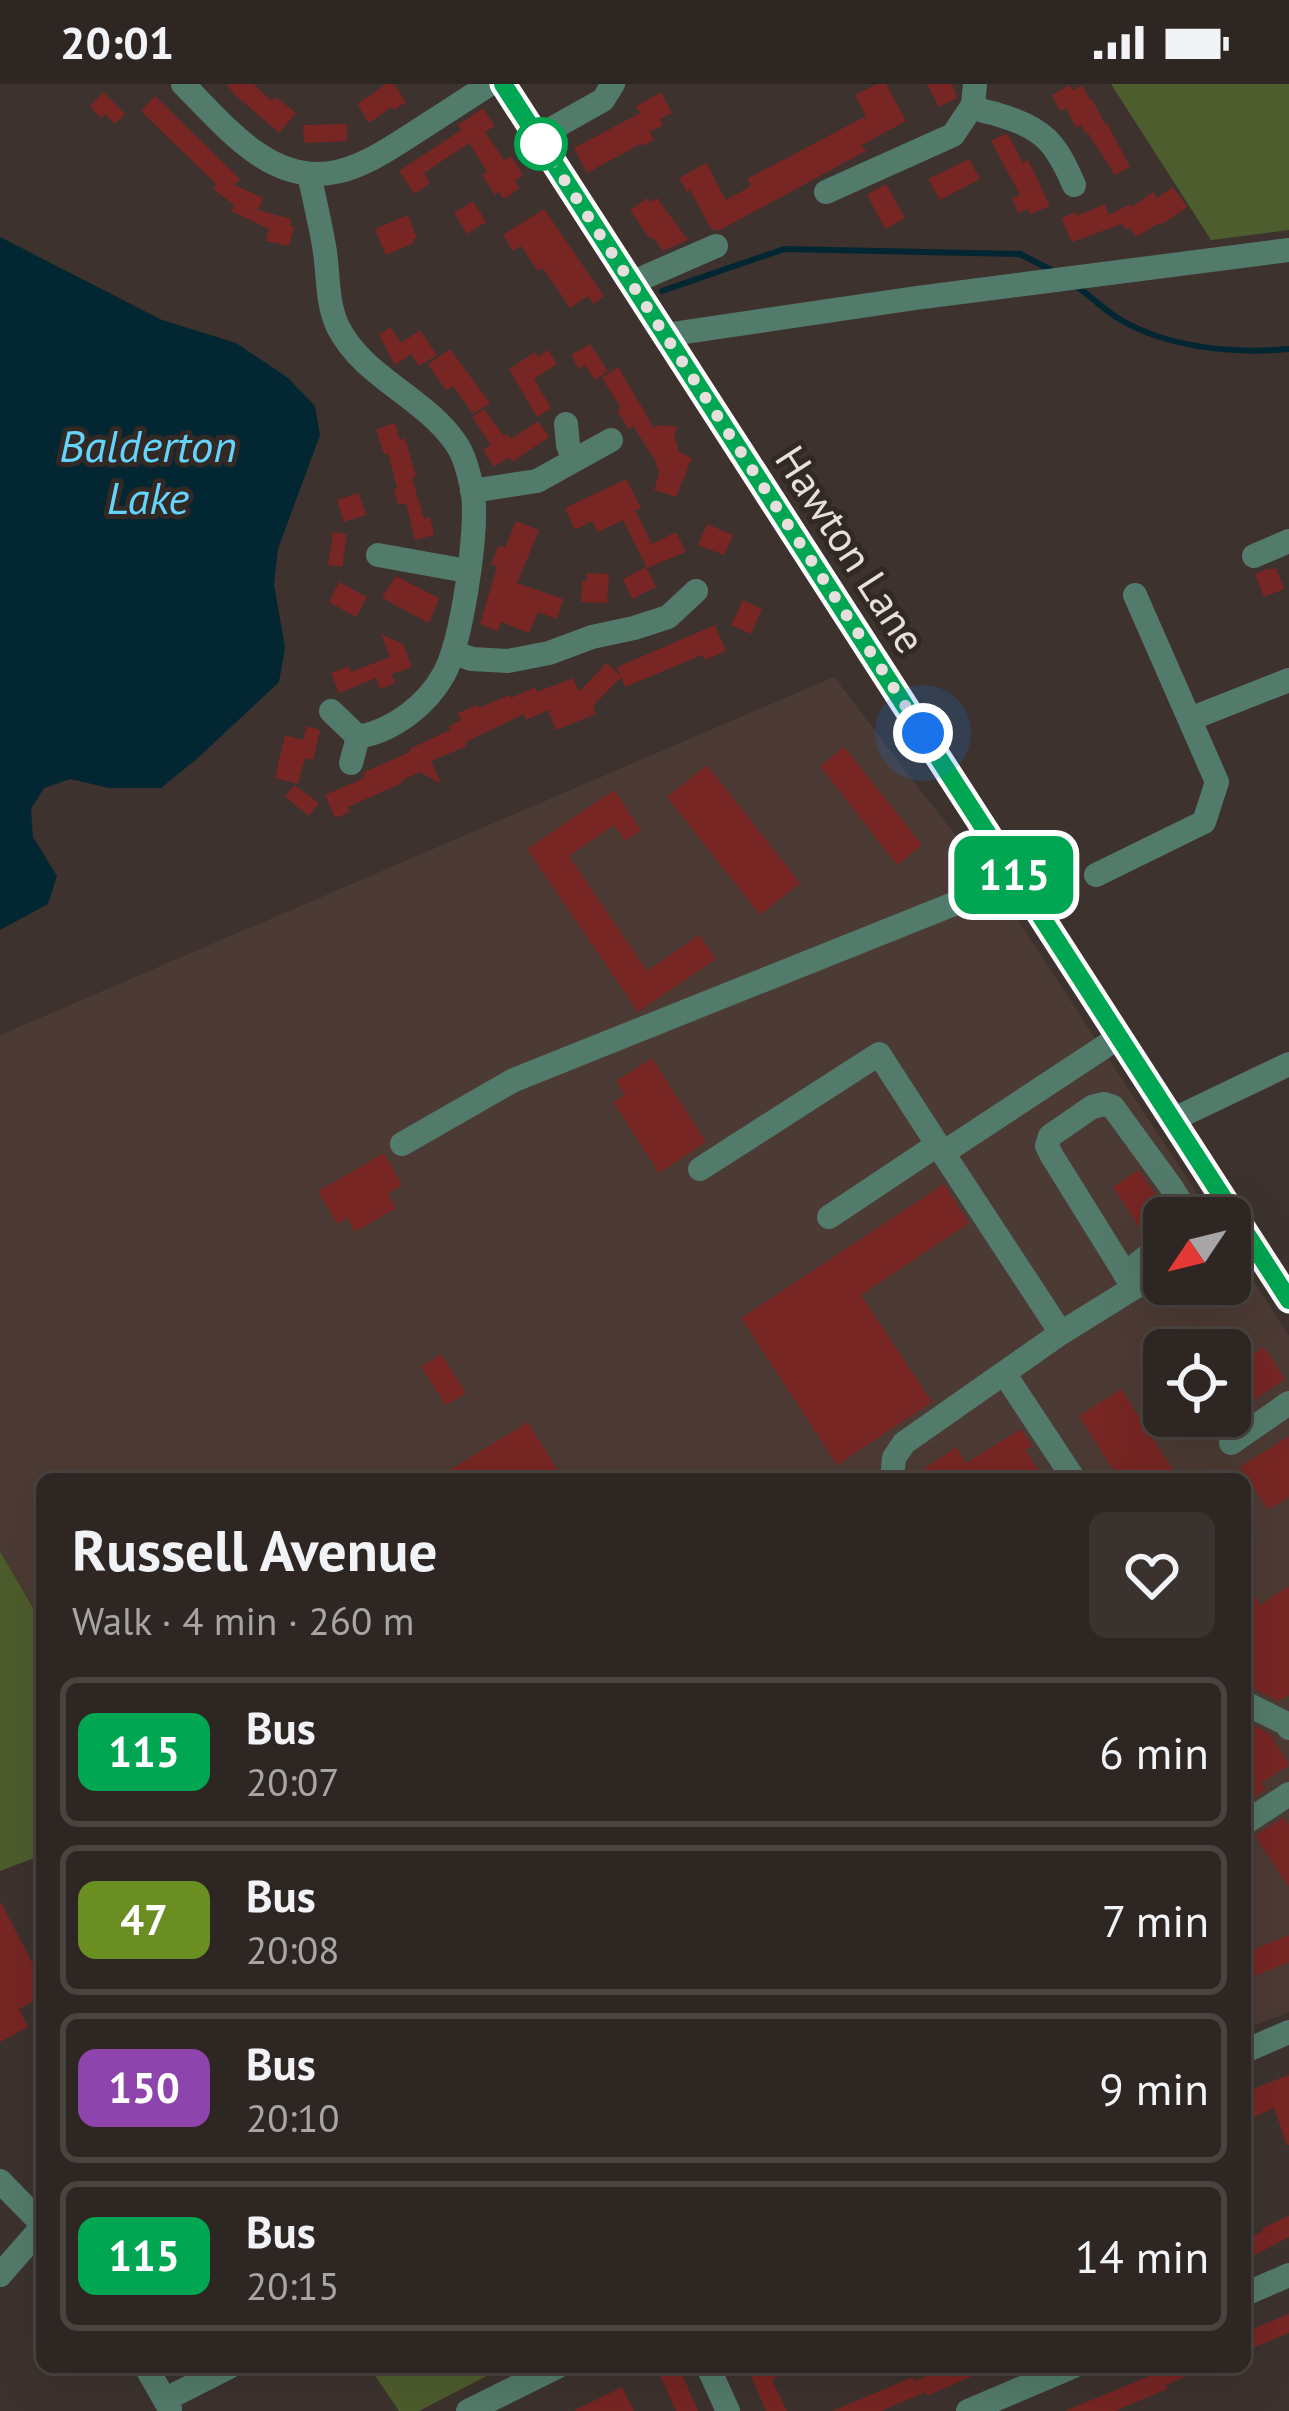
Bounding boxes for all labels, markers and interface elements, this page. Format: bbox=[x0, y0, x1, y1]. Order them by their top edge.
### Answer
text: 20:01 bbox=[60, 13, 174, 71]
unlabelled marker bbox=[516, 119, 566, 169]
water label: Balderton Lake bbox=[59, 416, 237, 526]
street label: Hawton Lane bbox=[764, 435, 938, 663]
your location bbox=[893, 703, 953, 763]
line badge: 115 bbox=[945, 836, 1083, 914]
text: 115 bbox=[978, 847, 1050, 902]
north arrow bbox=[1143, 1197, 1251, 1305]
map controls bbox=[1143, 1197, 1251, 1437]
button: locate bbox=[1143, 1329, 1251, 1437]
button: heart bbox=[1089, 1512, 1215, 1638]
text: Russell Avenue bbox=[72, 1513, 437, 1587]
text: Walk · 4 min · 260 m bbox=[72, 1595, 414, 1646]
text: Bus bbox=[246, 1698, 316, 1756]
text: 6 min bbox=[1099, 1723, 1209, 1781]
text: 115 bbox=[108, 1724, 180, 1779]
text: 20:07 bbox=[246, 1756, 340, 1807]
text: Bus bbox=[246, 1866, 316, 1924]
text: 7 min bbox=[1102, 1891, 1209, 1949]
text: 47 bbox=[120, 1892, 168, 1947]
text: 20:08 bbox=[246, 1924, 340, 1975]
text: Bus bbox=[246, 2034, 316, 2092]
text: 9 min bbox=[1099, 2059, 1209, 2117]
text: 150 bbox=[108, 2060, 180, 2115]
text: 20:10 bbox=[246, 2092, 340, 2143]
text: Bus bbox=[246, 2202, 316, 2260]
text: 14 min bbox=[1075, 2227, 1209, 2285]
text: 115 bbox=[108, 2228, 180, 2283]
text: 20:15 bbox=[246, 2260, 340, 2311]

